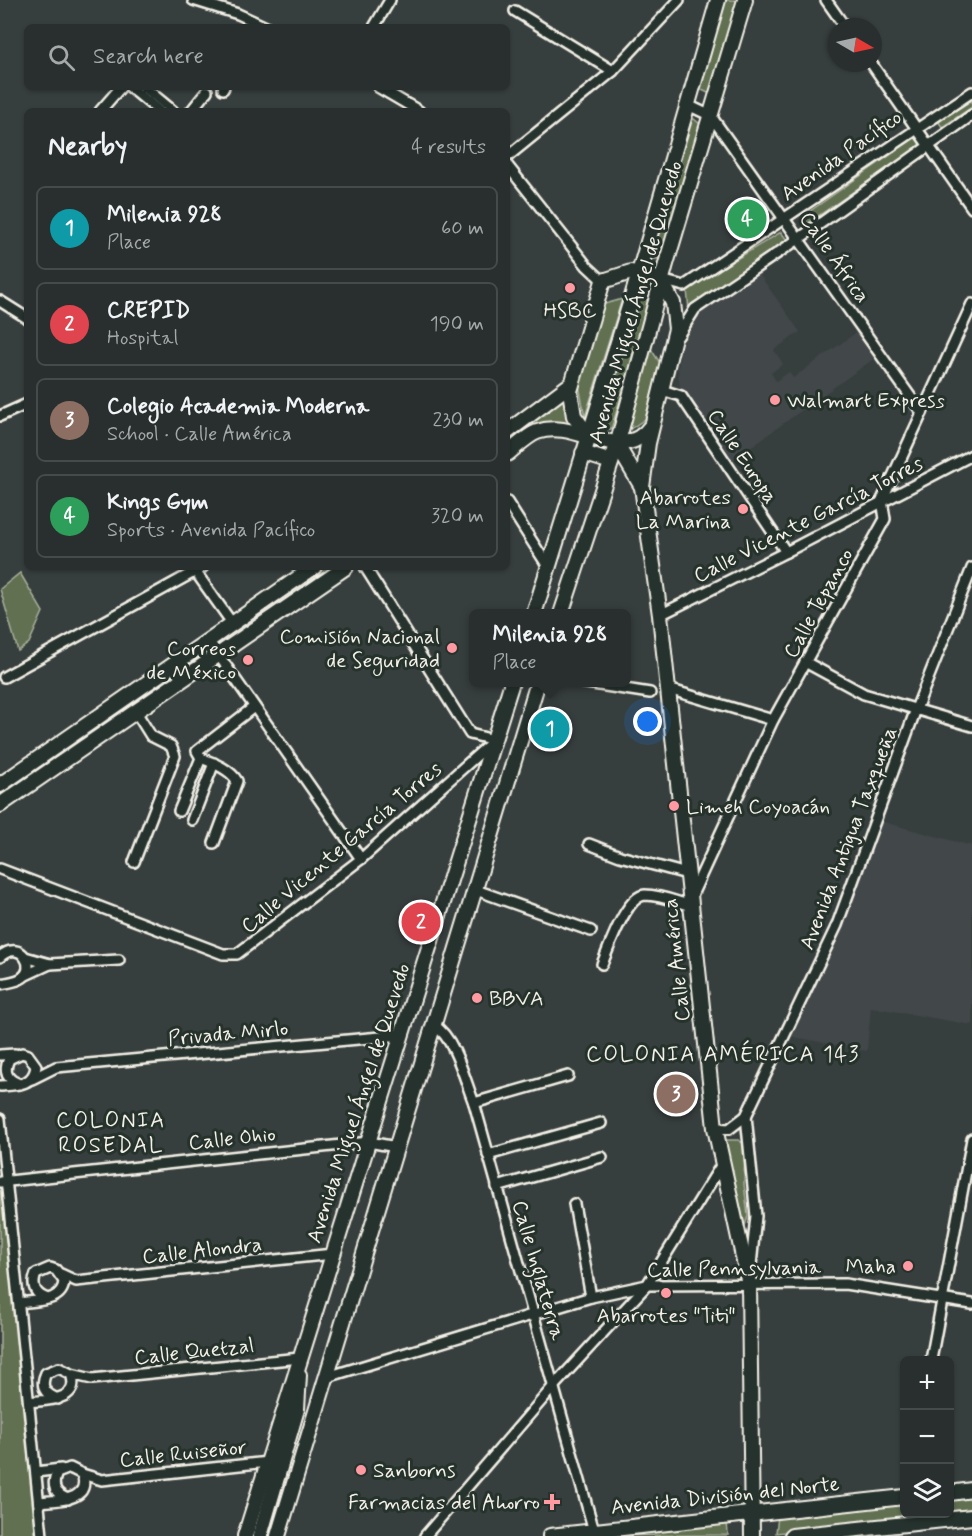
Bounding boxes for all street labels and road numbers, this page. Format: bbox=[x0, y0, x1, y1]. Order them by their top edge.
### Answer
street label: Avenida Pacífico bbox=[775, 104, 908, 208]
street label: Avenida Miguel Ángel de Quevedo bbox=[582, 158, 692, 447]
street label: Calle África bbox=[792, 206, 876, 309]
street label: Calle Europa bbox=[700, 404, 784, 509]
street label: Calle Vicente García Torres bbox=[689, 450, 928, 590]
street label: Calle Tepanco bbox=[777, 544, 861, 663]
street label: Avenida Antigua Taxqueña bbox=[793, 723, 904, 954]
street label: Calle Vicente García Torres bbox=[235, 755, 448, 940]
street label: Calle América bbox=[657, 897, 697, 1023]
street label: Avenida Miguel Ángel de Quevedo bbox=[300, 960, 419, 1247]
street label: Privada Mirlo bbox=[167, 1015, 289, 1053]
street label: Calle Ohio bbox=[187, 1121, 277, 1157]
street label: Calle Inglaterra bbox=[503, 1197, 571, 1344]
street label: Calle Alondra bbox=[141, 1231, 263, 1271]
street label: Calle Pennsylvania bbox=[647, 1253, 822, 1285]
street label: Calle Quetzal bbox=[133, 1332, 255, 1372]
street label: Calle Ruiseñor bbox=[118, 1433, 248, 1475]
street label: Avenida División del Norte bbox=[609, 1470, 841, 1522]

